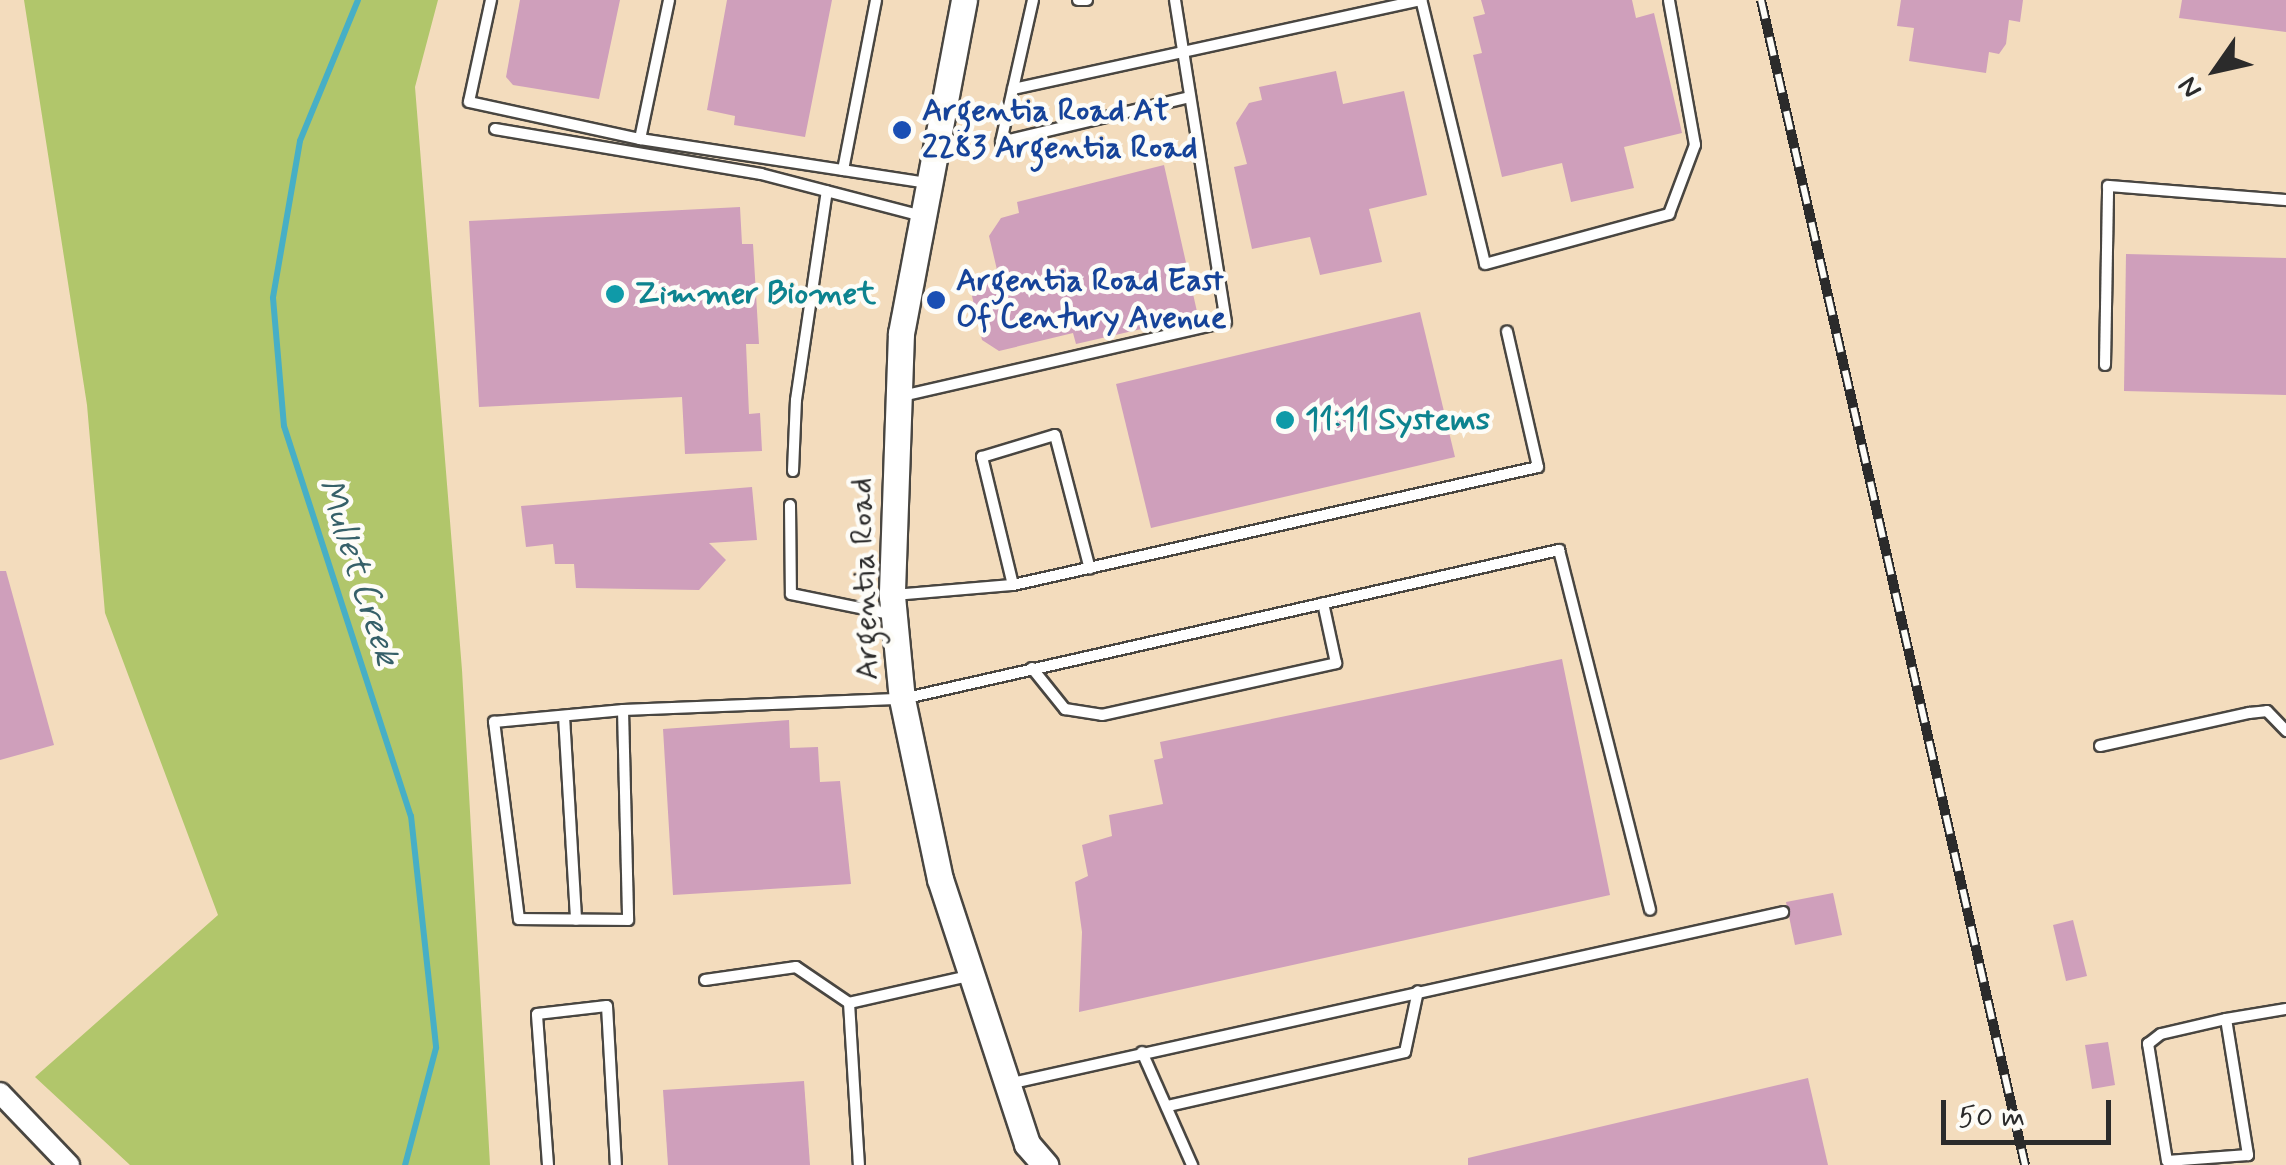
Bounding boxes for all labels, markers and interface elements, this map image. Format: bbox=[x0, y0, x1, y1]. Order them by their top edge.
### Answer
north arrow bbox=[2166, 20, 2266, 120]
text: N bbox=[2170, 69, 2211, 105]
place label: Argentia Road At 2283 Argentia Road bbox=[922, 93, 1195, 168]
marker: Argentia Road At 2283 Argentia Road bbox=[891, 119, 913, 141]
place label: Argentia Road East Of Century Avenue bbox=[956, 263, 1227, 338]
place label: Zimmer Biomet bbox=[635, 275, 867, 313]
marker: Zimmer Biomet bbox=[604, 283, 626, 305]
marker: Argentia Road East Of Century Avenue bbox=[925, 289, 947, 311]
place label: 11:11 Systems bbox=[1305, 401, 1490, 439]
marker: 11:11 Systems bbox=[1274, 409, 1296, 431]
water label: Mullet Creek bbox=[308, 472, 408, 672]
street label: Argentia Road bbox=[842, 479, 888, 679]
scale bar bbox=[1946, 1080, 2116, 1142]
text: 50 m bbox=[1958, 1098, 2025, 1137]

